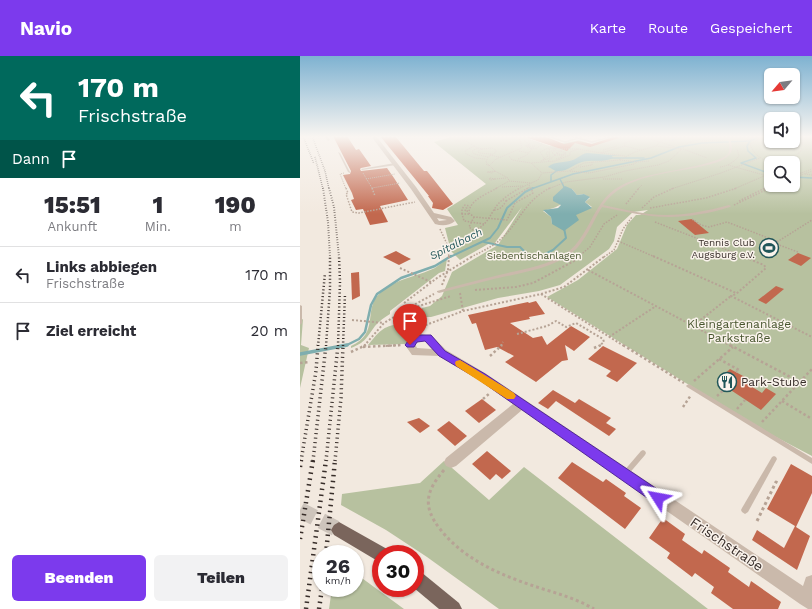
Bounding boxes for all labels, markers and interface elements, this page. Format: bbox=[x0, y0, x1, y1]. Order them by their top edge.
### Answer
text: Navio bbox=[20, 17, 72, 40]
text: Karte bbox=[590, 20, 626, 36]
text: Route bbox=[648, 20, 688, 36]
text: Gespeichert bbox=[710, 20, 792, 36]
north arrow bbox=[764, 68, 800, 104]
map controls bbox=[764, 68, 800, 192]
text: 170 m bbox=[78, 71, 159, 104]
icon: left bbox=[12, 72, 64, 124]
text: Frischstraße bbox=[78, 105, 187, 126]
button: sound bbox=[764, 112, 800, 148]
icon: arrive bbox=[58, 148, 80, 170]
text: Dann bbox=[12, 150, 50, 168]
button: search bbox=[764, 156, 800, 192]
text: 15:51 bbox=[44, 191, 101, 219]
text: 1 bbox=[152, 191, 163, 219]
text: 190 bbox=[215, 191, 256, 219]
text: Ankunft bbox=[47, 219, 97, 234]
text: Min. bbox=[145, 219, 171, 234]
text: m bbox=[229, 219, 242, 234]
water label: Spitalbach bbox=[428, 225, 484, 263]
place label: Tennis Club Augsburg e.V. bbox=[692, 237, 755, 260]
sports icon: Tennis Club Augsburg e.V. bbox=[758, 237, 780, 259]
park label: Siebentischanlagen bbox=[487, 250, 581, 261]
text: Links abbiegen bbox=[46, 258, 157, 276]
icon: left bbox=[12, 264, 34, 286]
text: 170 m bbox=[245, 266, 288, 284]
text: Frischstraße bbox=[46, 276, 125, 291]
pin bbox=[393, 304, 427, 345]
icon: arrive bbox=[399, 310, 421, 332]
park label: Kleingartenanlage Parkstraße bbox=[687, 317, 791, 345]
icon: arrive bbox=[12, 320, 34, 342]
text: Ziel erreicht bbox=[46, 322, 136, 340]
text: 20 m bbox=[251, 322, 288, 340]
restaurant icon: Park-Stube bbox=[716, 371, 738, 393]
place label: Park-Stube bbox=[741, 375, 807, 389]
position arrow bbox=[637, 477, 679, 519]
street label: Frischstraße bbox=[687, 514, 767, 574]
speed limit sign: 30 bbox=[372, 545, 424, 597]
text: 26 bbox=[326, 554, 350, 578]
button: Beenden bbox=[12, 555, 146, 601]
button: Teilen bbox=[154, 555, 288, 601]
text: km/h bbox=[325, 575, 351, 586]

